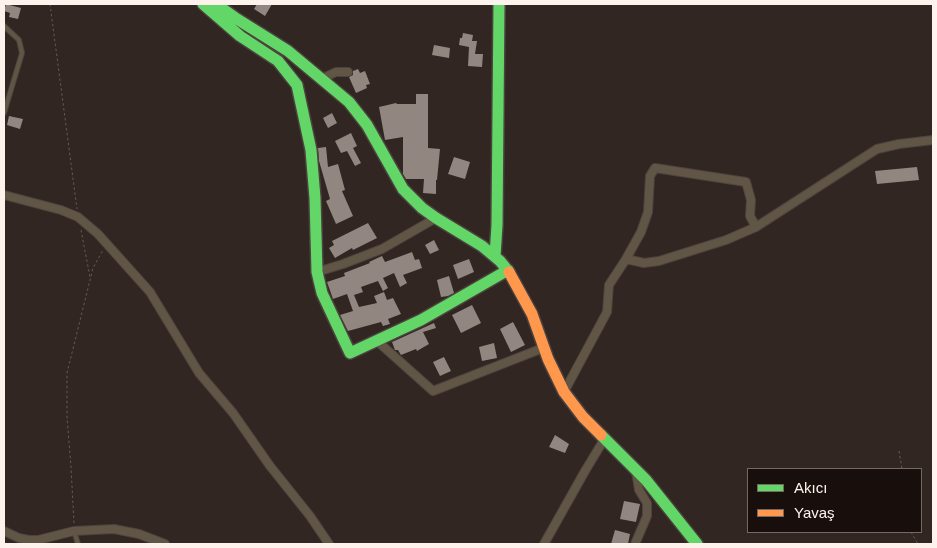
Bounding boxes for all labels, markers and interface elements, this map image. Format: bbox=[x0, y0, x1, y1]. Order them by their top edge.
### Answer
legend bbox=[747, 468, 922, 533]
text: Akıcı bbox=[794, 479, 827, 496]
text: Yavaş bbox=[794, 504, 835, 521]

